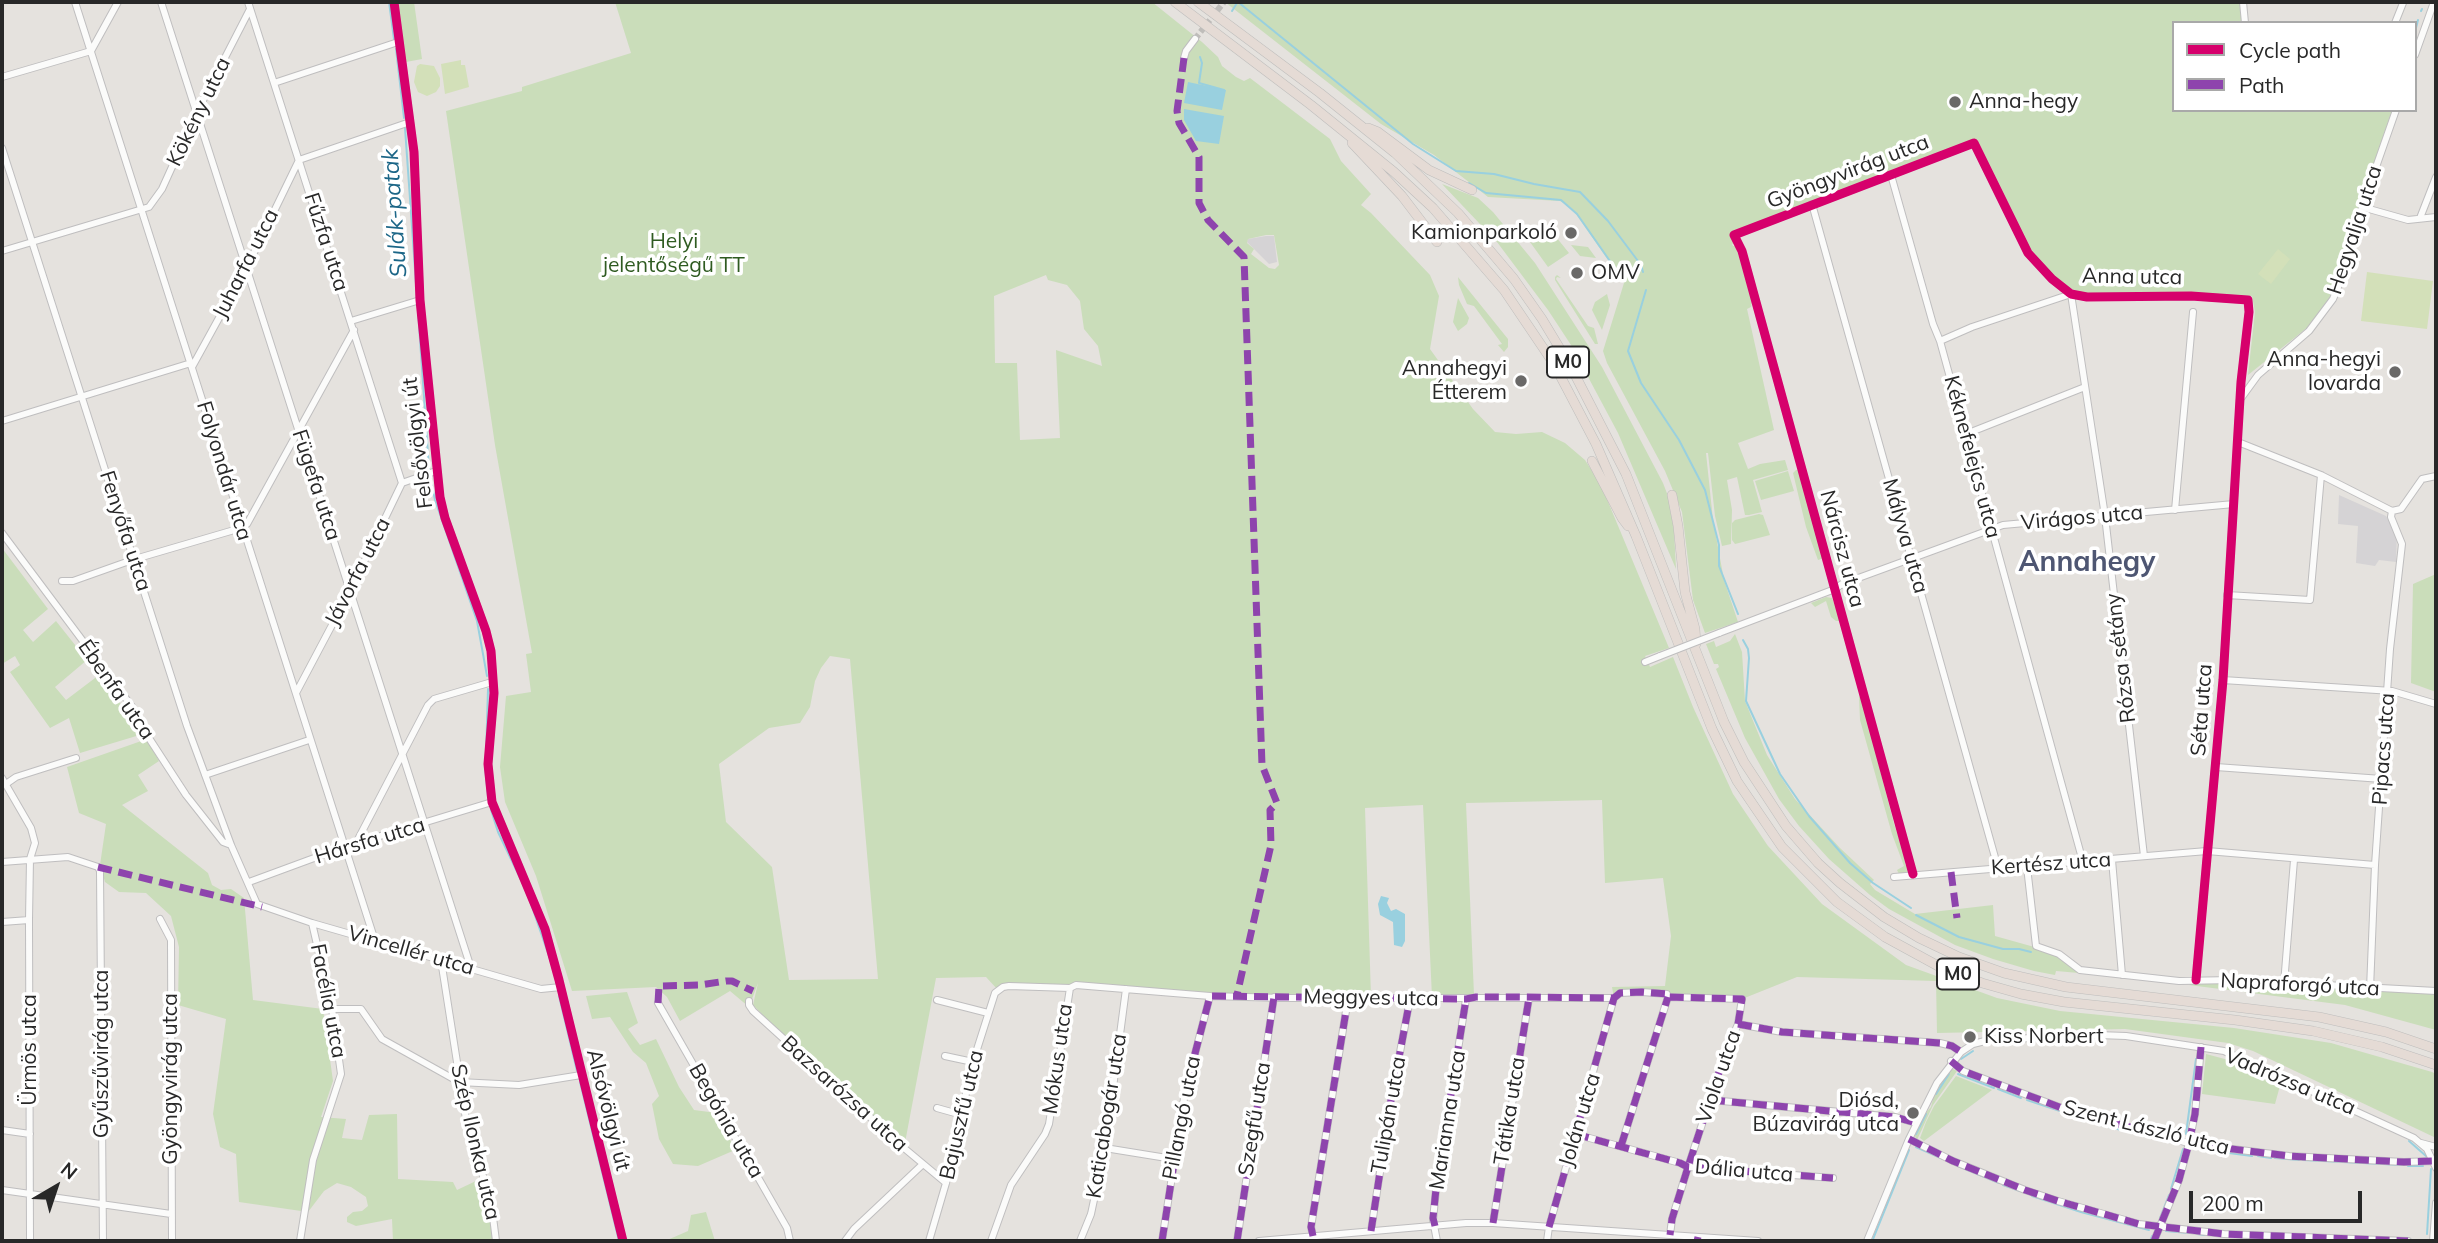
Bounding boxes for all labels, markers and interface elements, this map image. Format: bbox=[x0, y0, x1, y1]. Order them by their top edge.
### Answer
legend bbox=[2172, 21, 2417, 112]
text: Cycle path bbox=[2239, 37, 2341, 63]
street label: Kökény utca bbox=[162, 53, 236, 171]
text: Path bbox=[2239, 72, 2284, 98]
place label: Anna-hegy bbox=[1969, 89, 2078, 115]
marker: Anna-hegy bbox=[1947, 94, 1963, 110]
street label: Gyöngyvirág utca bbox=[1763, 130, 1933, 214]
water label: Sulák-patak bbox=[377, 148, 413, 278]
street label: Hegyalja utca bbox=[2322, 162, 2388, 298]
street label: Fűzfa utca bbox=[298, 190, 354, 294]
street label: Juharfa utca bbox=[208, 205, 284, 323]
place label: Kamionparkoló bbox=[1411, 220, 1557, 246]
marker: Kamionparkoló bbox=[1563, 225, 1579, 241]
park label: Helyi jelentőségű TT bbox=[603, 229, 745, 279]
place label: OMV bbox=[1591, 260, 1640, 286]
street label: Anna utca bbox=[2082, 264, 2182, 290]
marker: OMV bbox=[1569, 265, 1585, 281]
road number: M0 bbox=[1547, 346, 1589, 378]
place label: Anna-hegyi lovarda bbox=[2267, 347, 2381, 397]
place label: Annahegyi Étterem bbox=[1402, 356, 1507, 406]
marker: Anna-hegyi lovarda bbox=[2387, 364, 2403, 380]
marker: Annahegyi Étterem bbox=[1513, 373, 1529, 389]
street label: Kéknefelejcs utca bbox=[1938, 373, 2006, 541]
street label: Felsővölgyi út bbox=[397, 376, 439, 510]
street label: Folyondár utca bbox=[191, 398, 257, 544]
street label: Fügefa utca bbox=[286, 426, 346, 544]
street label: Fenyőfa utca bbox=[94, 468, 156, 594]
street label: Mályva utca bbox=[1877, 476, 1933, 596]
street label: Nárcisz utca bbox=[1814, 488, 1870, 610]
street label: Virágos utca bbox=[2020, 500, 2144, 536]
street label: Jávorfa utca bbox=[320, 514, 396, 630]
district label: Annahegy bbox=[2019, 546, 2155, 580]
street label: Rózsa sétány bbox=[2101, 592, 2141, 724]
street label: Ébenfa utca bbox=[72, 635, 160, 745]
street label: Séta utca bbox=[2186, 663, 2218, 757]
street label: Pipacs utca bbox=[2368, 692, 2400, 806]
street label: Hársfa utca bbox=[312, 812, 428, 870]
street label: Kertész utca bbox=[1990, 847, 2112, 881]
street label: Vincellér utca bbox=[345, 921, 477, 981]
street label: Facélia utca bbox=[305, 942, 351, 1060]
road number: M0 bbox=[1937, 958, 1979, 990]
street label: Napraforgó utca bbox=[2220, 968, 2380, 1002]
street label: Gyűszűvirág utca bbox=[89, 970, 115, 1138]
street label: Meggyes utca bbox=[1303, 984, 1439, 1012]
street label: Gyöngyvirág utca bbox=[158, 993, 184, 1165]
street label: Ürmös utca bbox=[17, 994, 43, 1106]
street label: Mókus utca bbox=[1038, 1002, 1078, 1116]
place label: Kiss Norbert bbox=[1984, 1024, 2103, 1050]
street label: Viola utca bbox=[1691, 1027, 1747, 1127]
marker: Kiss Norbert bbox=[1962, 1029, 1978, 1045]
street label: Bazsarózsa utca bbox=[776, 1031, 912, 1157]
street label: Katicabogár utca bbox=[1082, 1032, 1132, 1200]
street label: Vadrózsa utca bbox=[2221, 1043, 2359, 1121]
street label: Alsóvölgyi út bbox=[581, 1047, 635, 1173]
street label: Bajuszfű utca bbox=[935, 1048, 989, 1182]
street label: Marianna utca bbox=[1425, 1048, 1471, 1192]
street label: Pillangó utca bbox=[1158, 1054, 1206, 1182]
street label: Tulipán utca bbox=[1366, 1054, 1412, 1176]
street label: Tátika utca bbox=[1489, 1055, 1531, 1167]
street label: Begónia utca bbox=[683, 1059, 769, 1183]
street label: Szegfű utca bbox=[1234, 1060, 1276, 1178]
street label: Szép Ilonka utca bbox=[445, 1062, 505, 1222]
street label: Jolán utca bbox=[1554, 1070, 1606, 1170]
place label: Diósd, Búzavirág utca bbox=[1753, 1088, 1899, 1138]
street label: Szent László utca bbox=[2060, 1095, 2232, 1161]
marker: Diósd, Búzavirág utca bbox=[1905, 1105, 1921, 1121]
north arrow bbox=[21, 1152, 91, 1222]
street label: Dália utca bbox=[1694, 1154, 1794, 1188]
text: N bbox=[56, 1157, 82, 1185]
scale bar bbox=[2193, 1176, 2366, 1220]
text: 200 m bbox=[2202, 1190, 2264, 1216]

